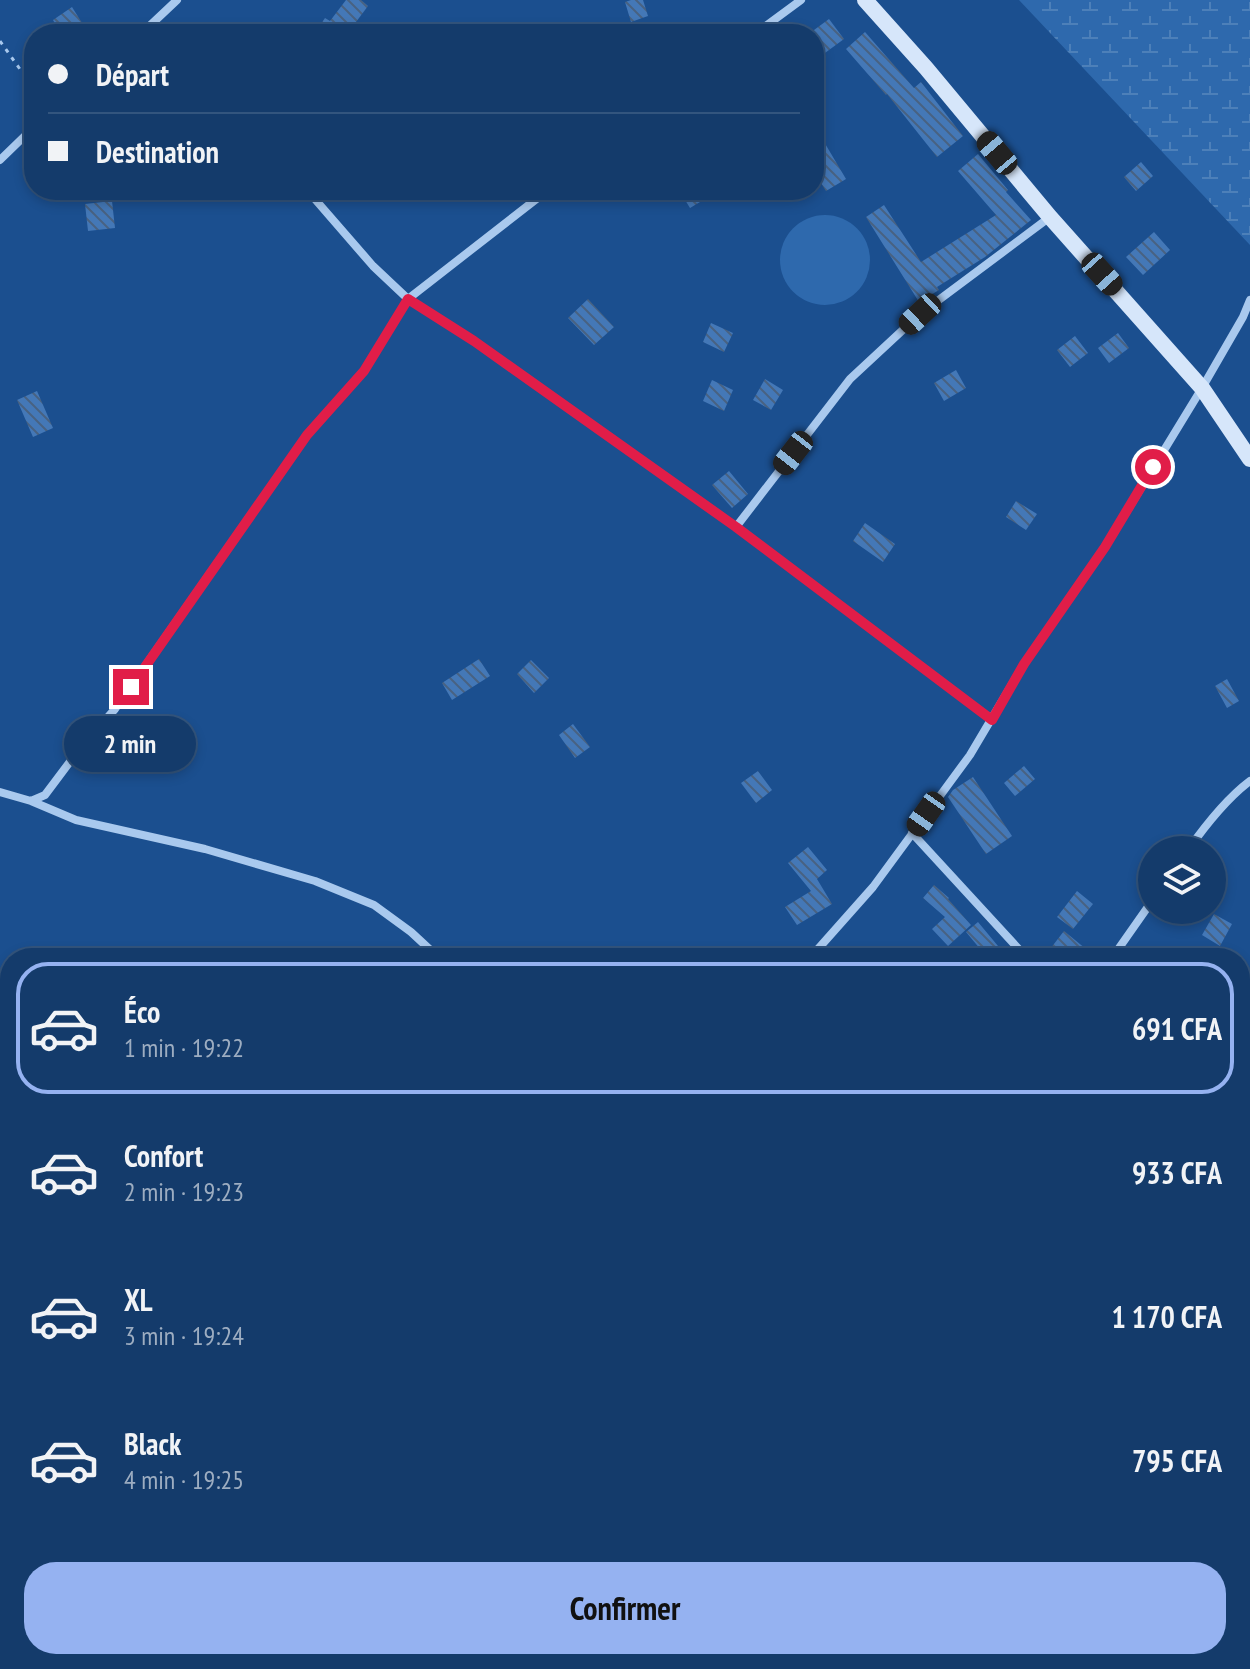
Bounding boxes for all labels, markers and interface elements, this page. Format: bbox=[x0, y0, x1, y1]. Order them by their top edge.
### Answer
text: Départ bbox=[96, 55, 169, 94]
car bbox=[972, 127, 1022, 179]
text: Destination bbox=[96, 132, 219, 171]
car bbox=[1077, 248, 1127, 300]
car bbox=[894, 289, 946, 339]
car bbox=[769, 427, 817, 479]
route start bbox=[1135, 449, 1171, 485]
route end bbox=[113, 669, 149, 705]
callout: 2 min bbox=[65, 715, 197, 771]
text: 2 min bbox=[104, 727, 156, 760]
car bbox=[902, 787, 950, 841]
map controls bbox=[1138, 836, 1226, 924]
button: layers bbox=[1138, 836, 1226, 924]
icon: car bbox=[28, 992, 100, 1064]
text: Éco bbox=[124, 992, 160, 1031]
text: 691 CFA bbox=[1132, 1009, 1222, 1048]
text: 1 min · 19:22 bbox=[124, 1031, 244, 1064]
icon: car bbox=[28, 1136, 100, 1208]
text: Confort bbox=[124, 1136, 203, 1175]
text: 933 CFA bbox=[1132, 1153, 1222, 1192]
text: 2 min · 19:23 bbox=[124, 1175, 244, 1208]
icon: car bbox=[28, 1280, 100, 1352]
text: XL bbox=[124, 1280, 153, 1319]
text: 1 170 CFA bbox=[1111, 1297, 1222, 1336]
text: 3 min · 19:24 bbox=[124, 1319, 244, 1352]
icon: car bbox=[28, 1424, 100, 1496]
text: Black bbox=[124, 1424, 181, 1463]
text: 795 CFA bbox=[1132, 1441, 1222, 1480]
text: 4 min · 19:25 bbox=[124, 1463, 244, 1496]
button: Confirmer bbox=[24, 1562, 1226, 1654]

